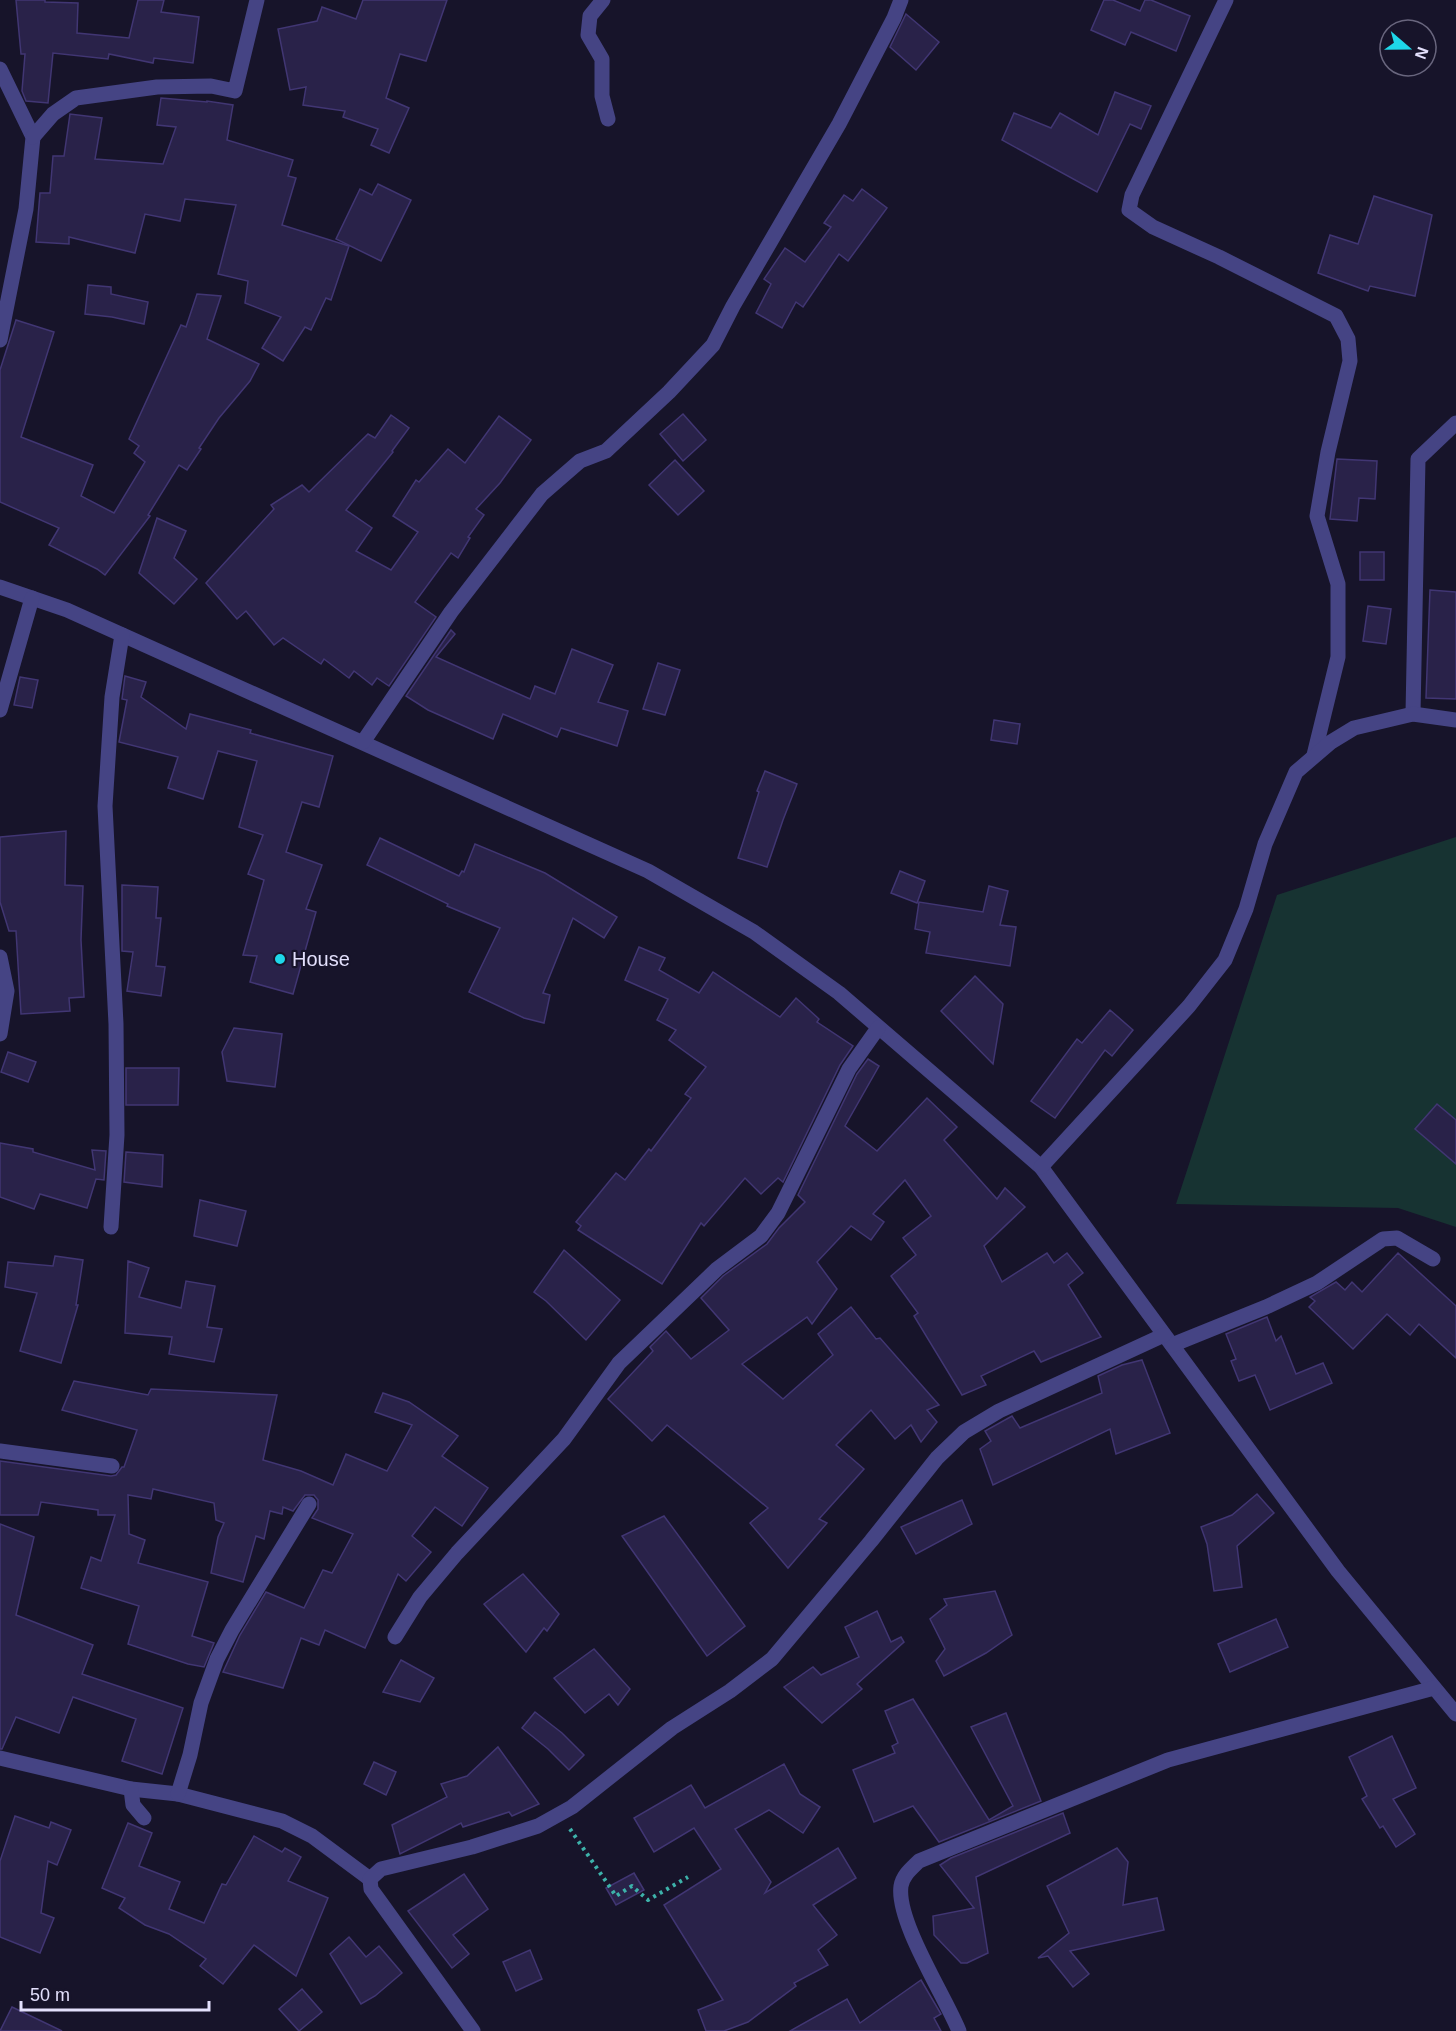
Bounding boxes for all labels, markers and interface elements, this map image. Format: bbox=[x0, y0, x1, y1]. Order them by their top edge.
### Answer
north arrow bbox=[1378, 18, 1438, 78]
text: N bbox=[1412, 45, 1432, 61]
place label: House bbox=[292, 948, 350, 970]
marker: House bbox=[273, 952, 287, 966]
scale bar bbox=[21, 1974, 208, 2012]
text: 50 m bbox=[30, 1985, 70, 2005]

